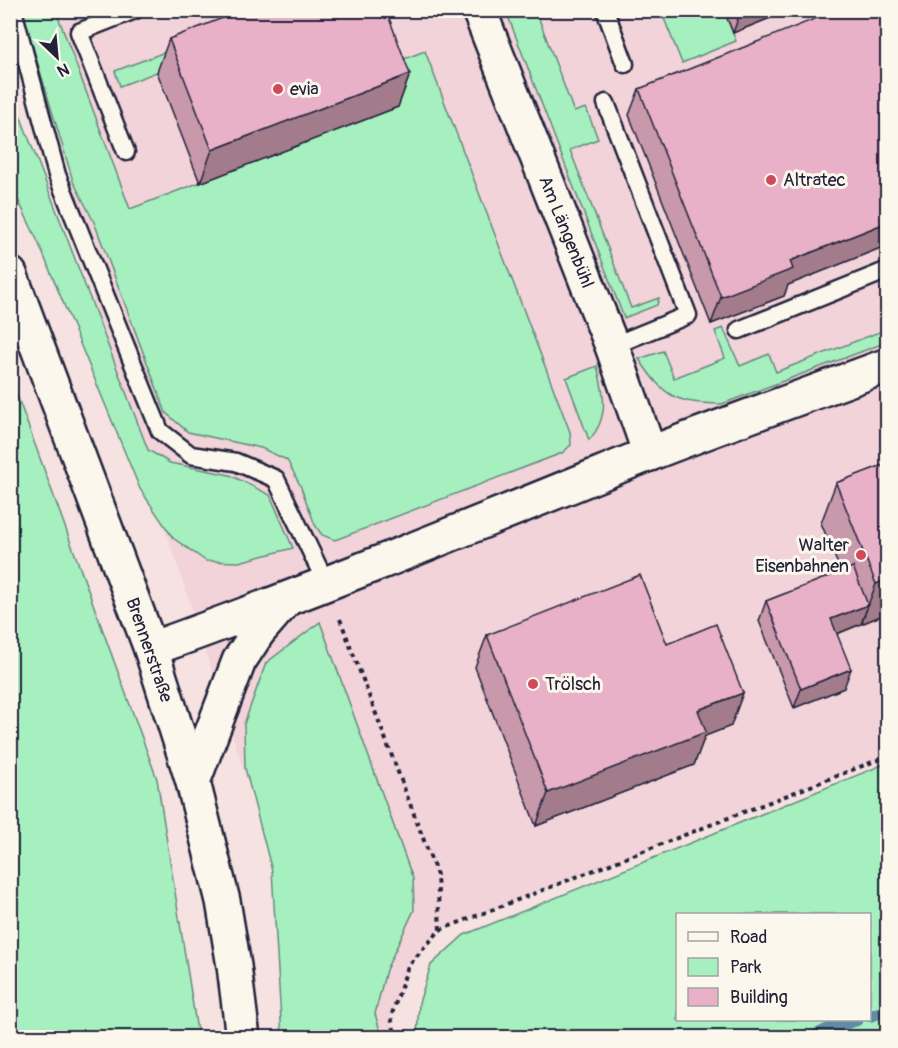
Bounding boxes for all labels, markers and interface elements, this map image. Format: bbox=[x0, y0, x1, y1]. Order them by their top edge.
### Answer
north arrow bbox=[27, 27, 87, 87]
text: N bbox=[54, 58, 72, 81]
place label: evia bbox=[290, 78, 319, 101]
marker: evia bbox=[271, 82, 285, 96]
place label: Altratec bbox=[783, 169, 846, 192]
street label: Am Längenbühl bbox=[533, 173, 599, 291]
marker: Altratec bbox=[764, 173, 778, 187]
place label: Walter Eisenbahnen bbox=[755, 534, 850, 578]
marker: Walter Eisenbahnen bbox=[854, 548, 868, 562]
street label: Brennerstraße bbox=[120, 595, 178, 705]
place label: Trölsch bbox=[545, 673, 601, 696]
marker: Trölsch bbox=[526, 677, 540, 691]
legend bbox=[676, 913, 871, 1021]
text: Road bbox=[730, 926, 767, 949]
text: Park bbox=[730, 956, 762, 979]
text: Building bbox=[730, 986, 788, 1009]

